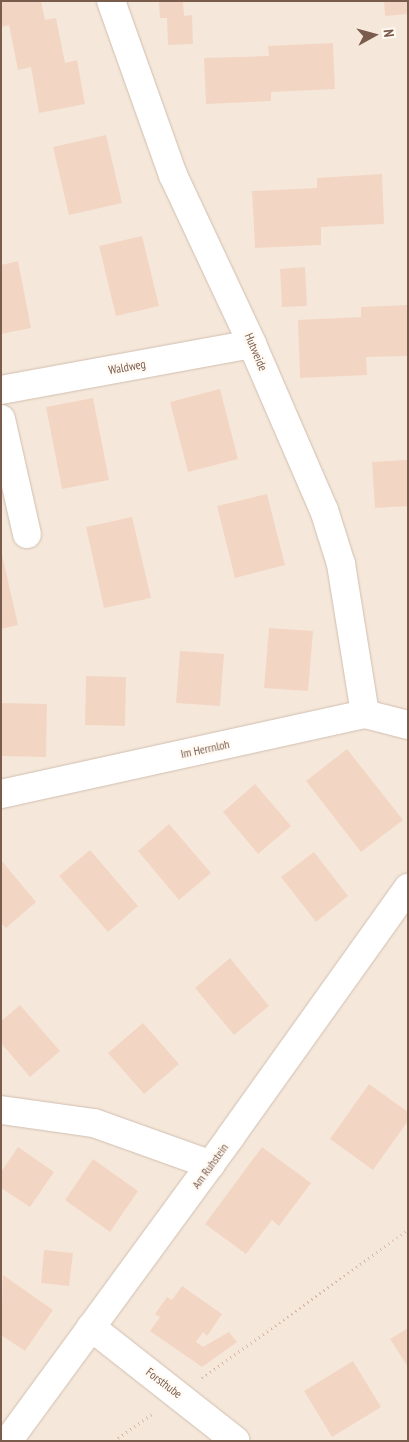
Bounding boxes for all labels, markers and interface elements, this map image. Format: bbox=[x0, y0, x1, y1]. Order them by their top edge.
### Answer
north arrow bbox=[349, 10, 399, 60]
text: N bbox=[379, 28, 398, 38]
street label: Hutweide bbox=[242, 331, 270, 373]
street label: Waldweg bbox=[107, 357, 147, 377]
street label: Im Herrnloh bbox=[179, 737, 231, 761]
street label: Am Ruhstein bbox=[189, 1141, 231, 1191]
street label: Forsthube bbox=[143, 1365, 185, 1401]

